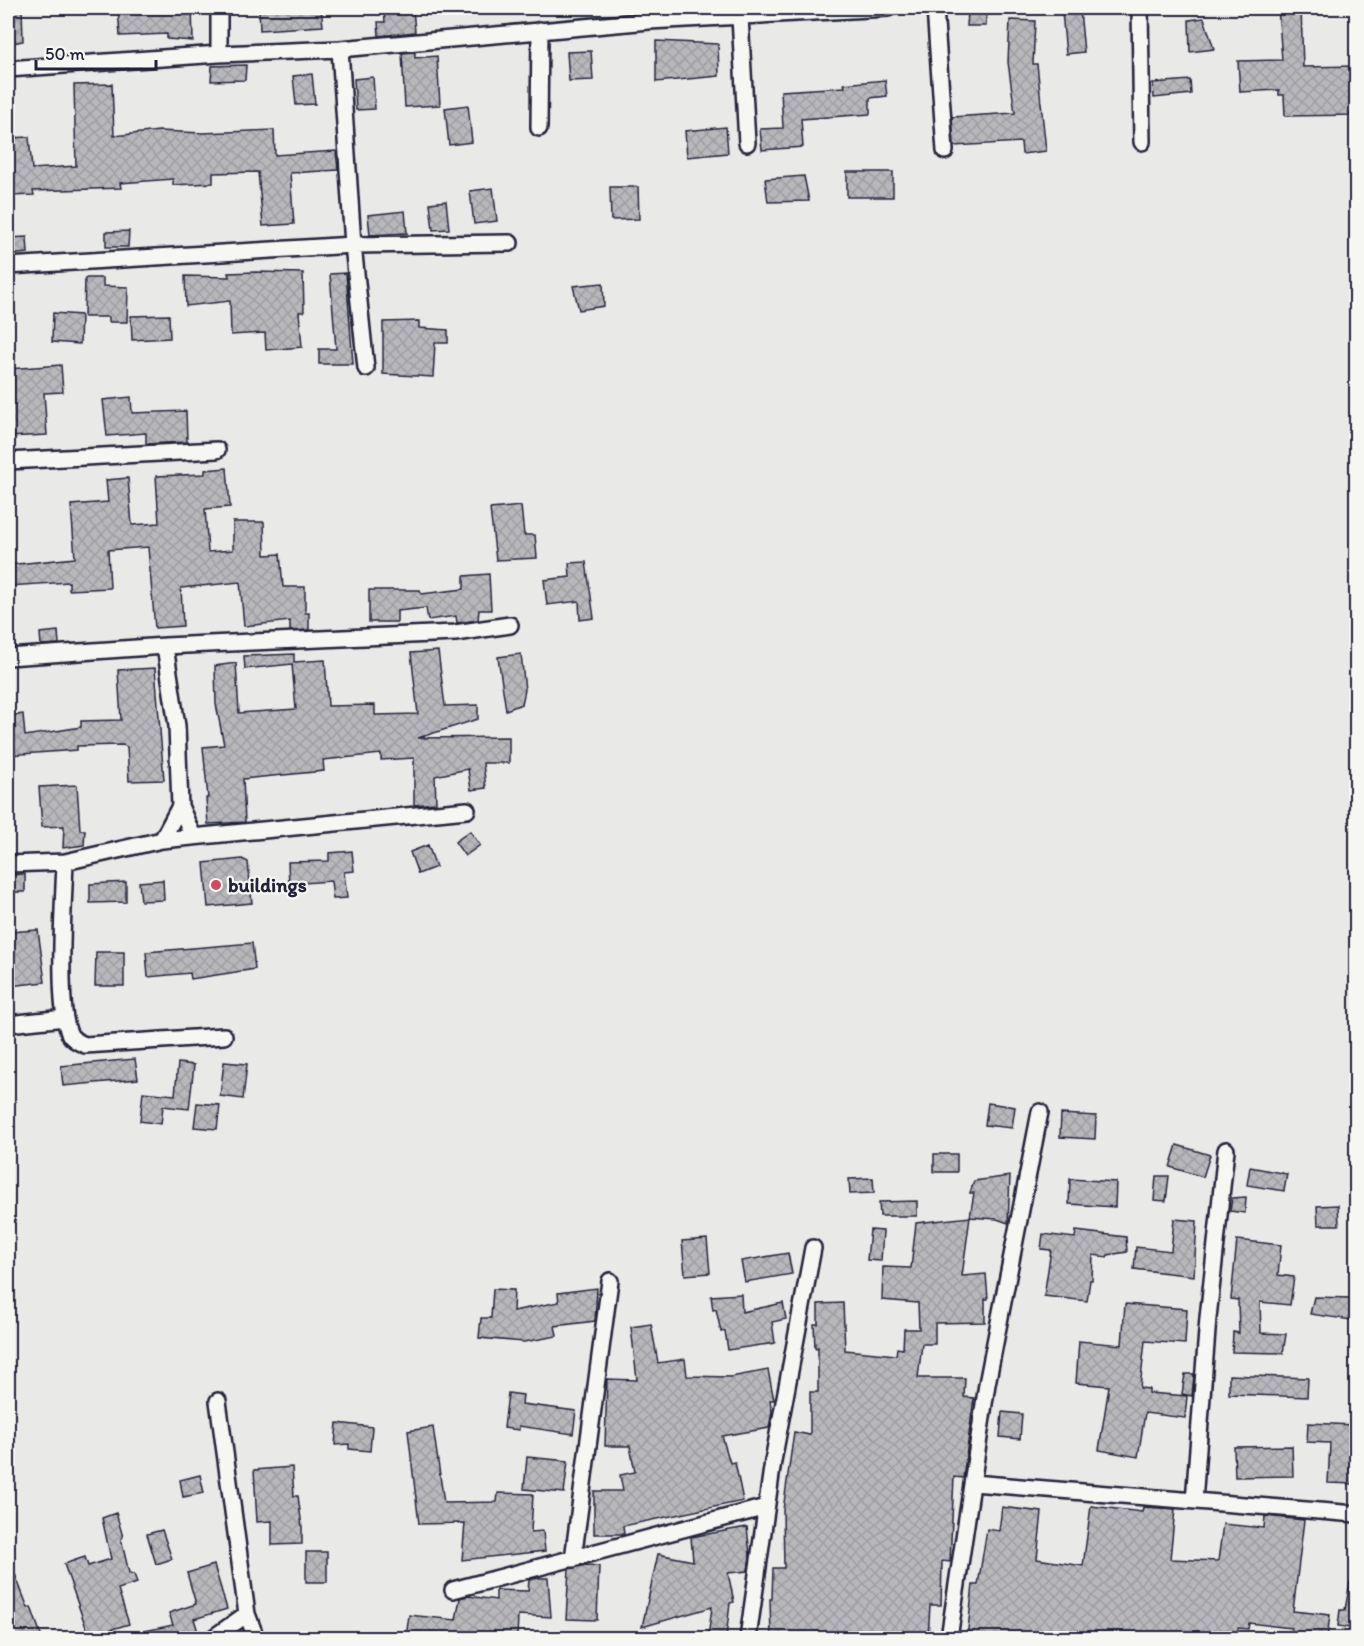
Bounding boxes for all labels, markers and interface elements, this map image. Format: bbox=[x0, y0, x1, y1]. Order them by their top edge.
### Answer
scale bar bbox=[36, 33, 156, 71]
text: 50 m bbox=[45, 43, 85, 65]
place label: buildings bbox=[228, 873, 307, 898]
marker: buildings bbox=[209, 878, 223, 892]

